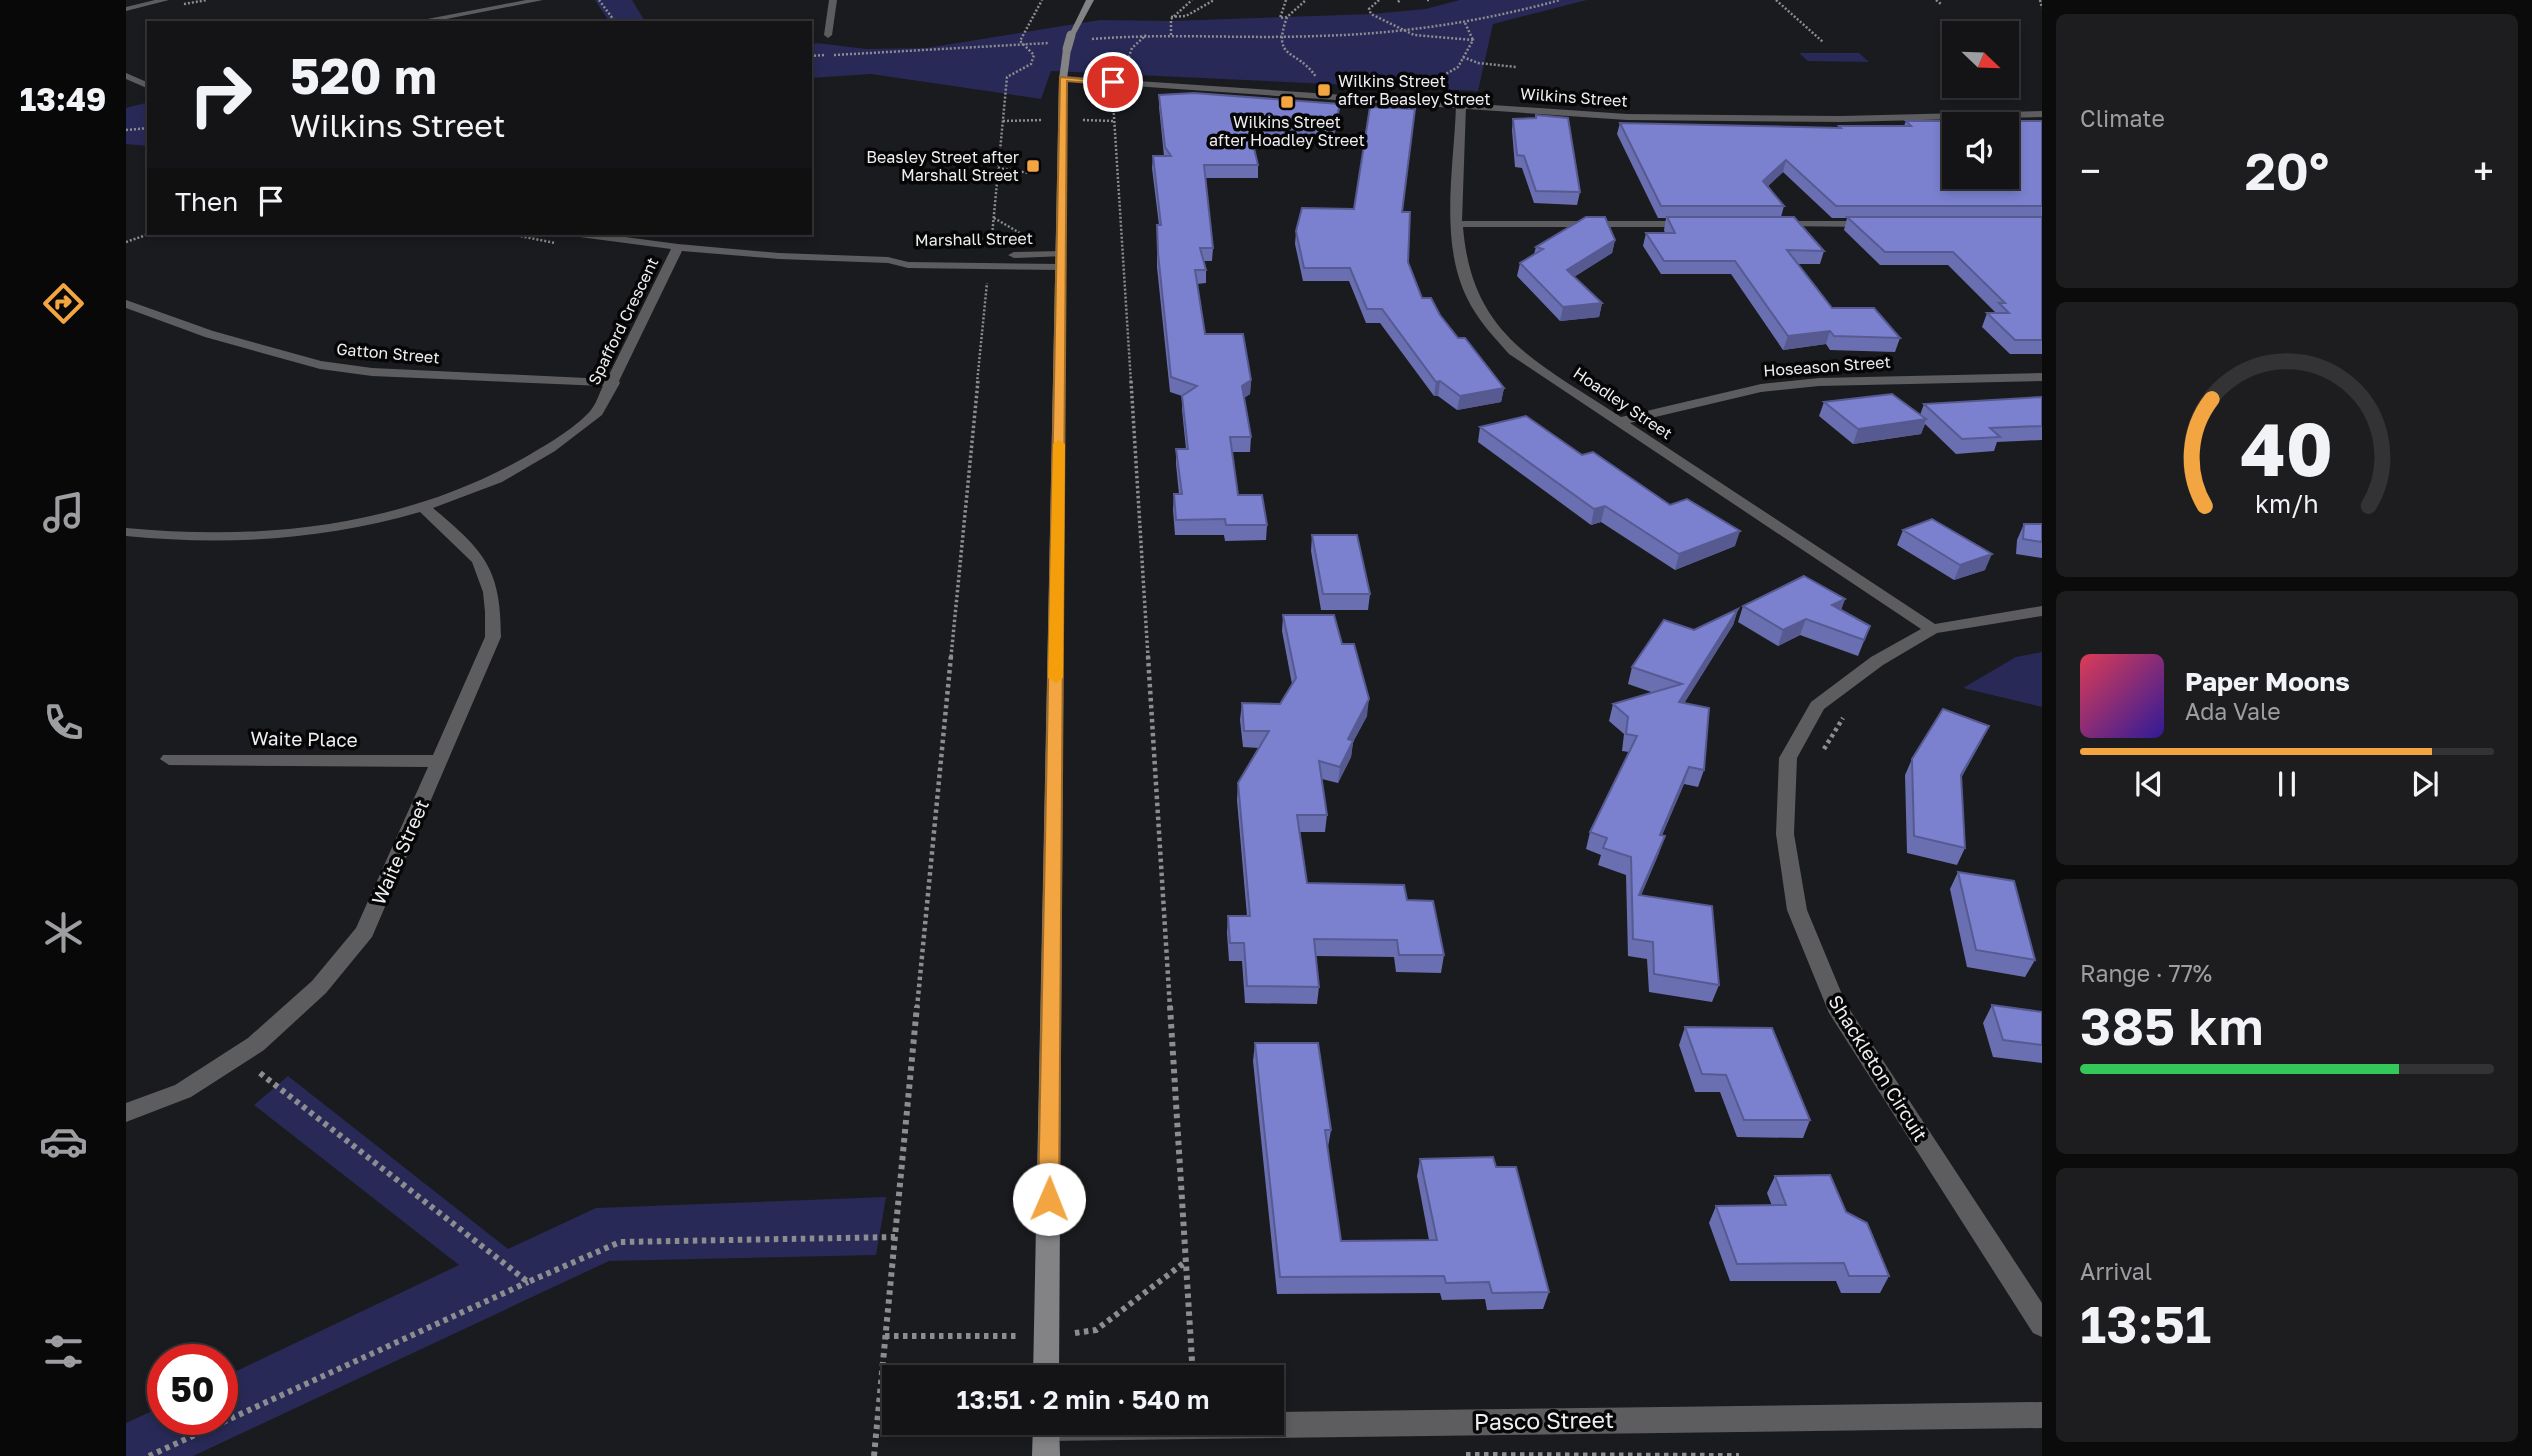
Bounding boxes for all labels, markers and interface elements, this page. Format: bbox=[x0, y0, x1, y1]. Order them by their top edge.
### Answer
north arrow bbox=[1942, 21, 2020, 98]
map controls bbox=[1942, 21, 2019, 189]
text: 520 m bbox=[290, 46, 437, 105]
icon: right bbox=[175, 49, 266, 140]
pin bbox=[1083, 52, 1143, 112]
icon: arrive bbox=[1094, 63, 1132, 101]
place label: Wilkins Street after Beasley Street bbox=[1338, 71, 1491, 109]
text: 13:49 bbox=[20, 80, 106, 118]
marker: Wilkins Street after Beasley Street bbox=[1316, 82, 1332, 98]
street label: Wilkins Street bbox=[1520, 83, 1628, 111]
marker: Wilkins Street after Hoadley Street bbox=[1279, 94, 1295, 110]
text: Climate bbox=[2080, 104, 2165, 132]
text: Wilkins Street bbox=[290, 106, 506, 144]
place label: Wilkins Street after Hoadley Street bbox=[1209, 112, 1365, 150]
button: sound bbox=[1942, 112, 2019, 189]
text: 20° bbox=[2245, 139, 2329, 201]
place label: Beasley Street after Marshall Street bbox=[866, 147, 1019, 185]
text: − bbox=[2080, 148, 2101, 193]
text: + bbox=[2473, 148, 2494, 193]
marker: Beasley Street after Marshall Street bbox=[1025, 158, 1041, 174]
icon: arrive bbox=[252, 182, 290, 220]
text: Then bbox=[175, 186, 238, 217]
street label: Marshall Street bbox=[915, 228, 1033, 250]
street label: Spafford Crescent bbox=[584, 254, 662, 388]
icon: directions bbox=[39, 279, 88, 328]
street label: Gatton Street bbox=[336, 339, 440, 367]
street label: Hoseason Street bbox=[1763, 352, 1891, 380]
street label: Hoadley Street bbox=[1570, 363, 1676, 443]
text: 40 bbox=[2241, 405, 2333, 492]
text: km/h bbox=[2255, 487, 2319, 518]
icon: music bbox=[39, 488, 88, 537]
text: Paper Moons bbox=[2185, 666, 2350, 697]
text: Ada Vale bbox=[2185, 697, 2281, 725]
icon: phone bbox=[39, 698, 88, 747]
street label: Waite Place bbox=[250, 726, 358, 751]
icon: previous bbox=[2130, 765, 2168, 803]
icon: pause bbox=[2268, 765, 2306, 803]
icon: next bbox=[2406, 765, 2444, 803]
street label: Waite Street bbox=[366, 796, 433, 908]
icon: climate bbox=[39, 908, 88, 957]
text: Range · 77% bbox=[2080, 959, 2212, 987]
street label: Shackleton Circuit bbox=[1824, 990, 1933, 1145]
text: 385 km bbox=[2080, 994, 2264, 1056]
icon: car bbox=[39, 1117, 88, 1166]
position arrow bbox=[1012, 1162, 1086, 1236]
text: Arrival bbox=[2080, 1257, 2152, 1285]
text: 13:51 bbox=[2080, 1292, 2211, 1354]
icon: filters bbox=[39, 1327, 88, 1376]
speed limit sign: 50 bbox=[147, 1344, 238, 1435]
text: 13:51 · 2 min · 540 m bbox=[956, 1384, 1210, 1415]
street label: Pasco Street bbox=[1474, 1405, 1614, 1435]

